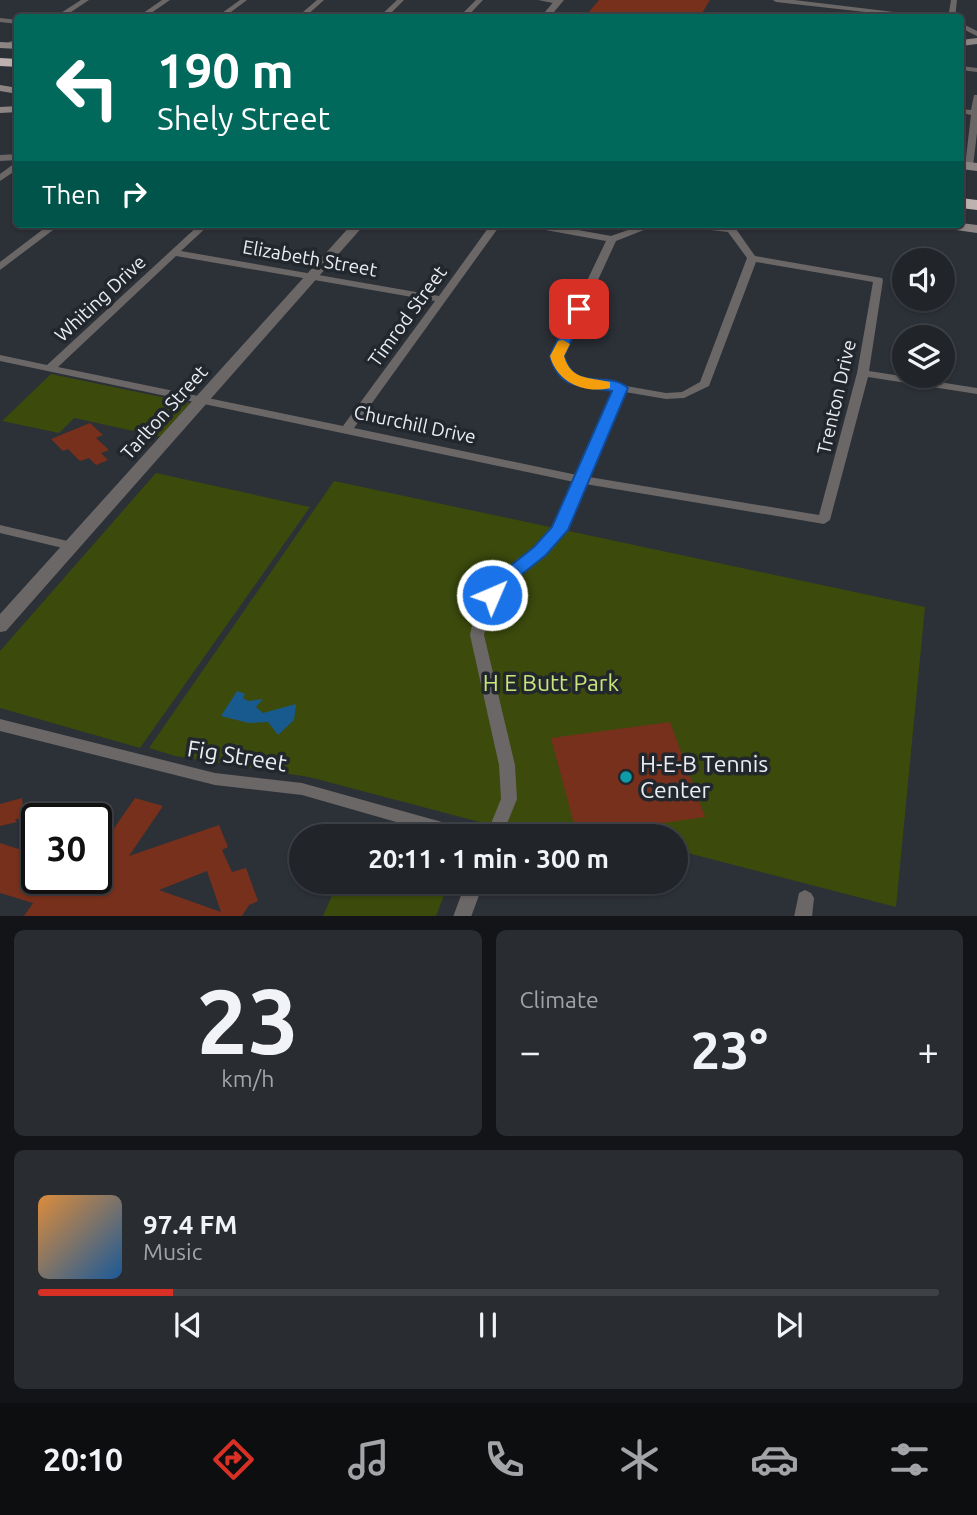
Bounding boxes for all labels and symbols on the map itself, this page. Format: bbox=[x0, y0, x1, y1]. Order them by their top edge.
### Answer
street label: Elizabeth Street bbox=[241, 235, 379, 281]
street label: Whiting Drive bbox=[50, 250, 150, 346]
street label: Timrod Street bbox=[363, 261, 451, 371]
pin bbox=[549, 279, 609, 339]
street label: Trenton Drive bbox=[812, 337, 860, 457]
street label: Tarlton Street bbox=[116, 360, 212, 463]
street label: Churchill Drive bbox=[352, 400, 478, 448]
position arrow bbox=[455, 558, 529, 632]
park label: H E Butt Park bbox=[483, 670, 620, 695]
street label: Fig Street bbox=[186, 735, 289, 776]
place label: H-E-B Tennis Center bbox=[640, 751, 768, 802]
marker: H-E-B Tennis Center bbox=[618, 769, 634, 785]
speed limit sign: 30 bbox=[21, 803, 112, 894]

